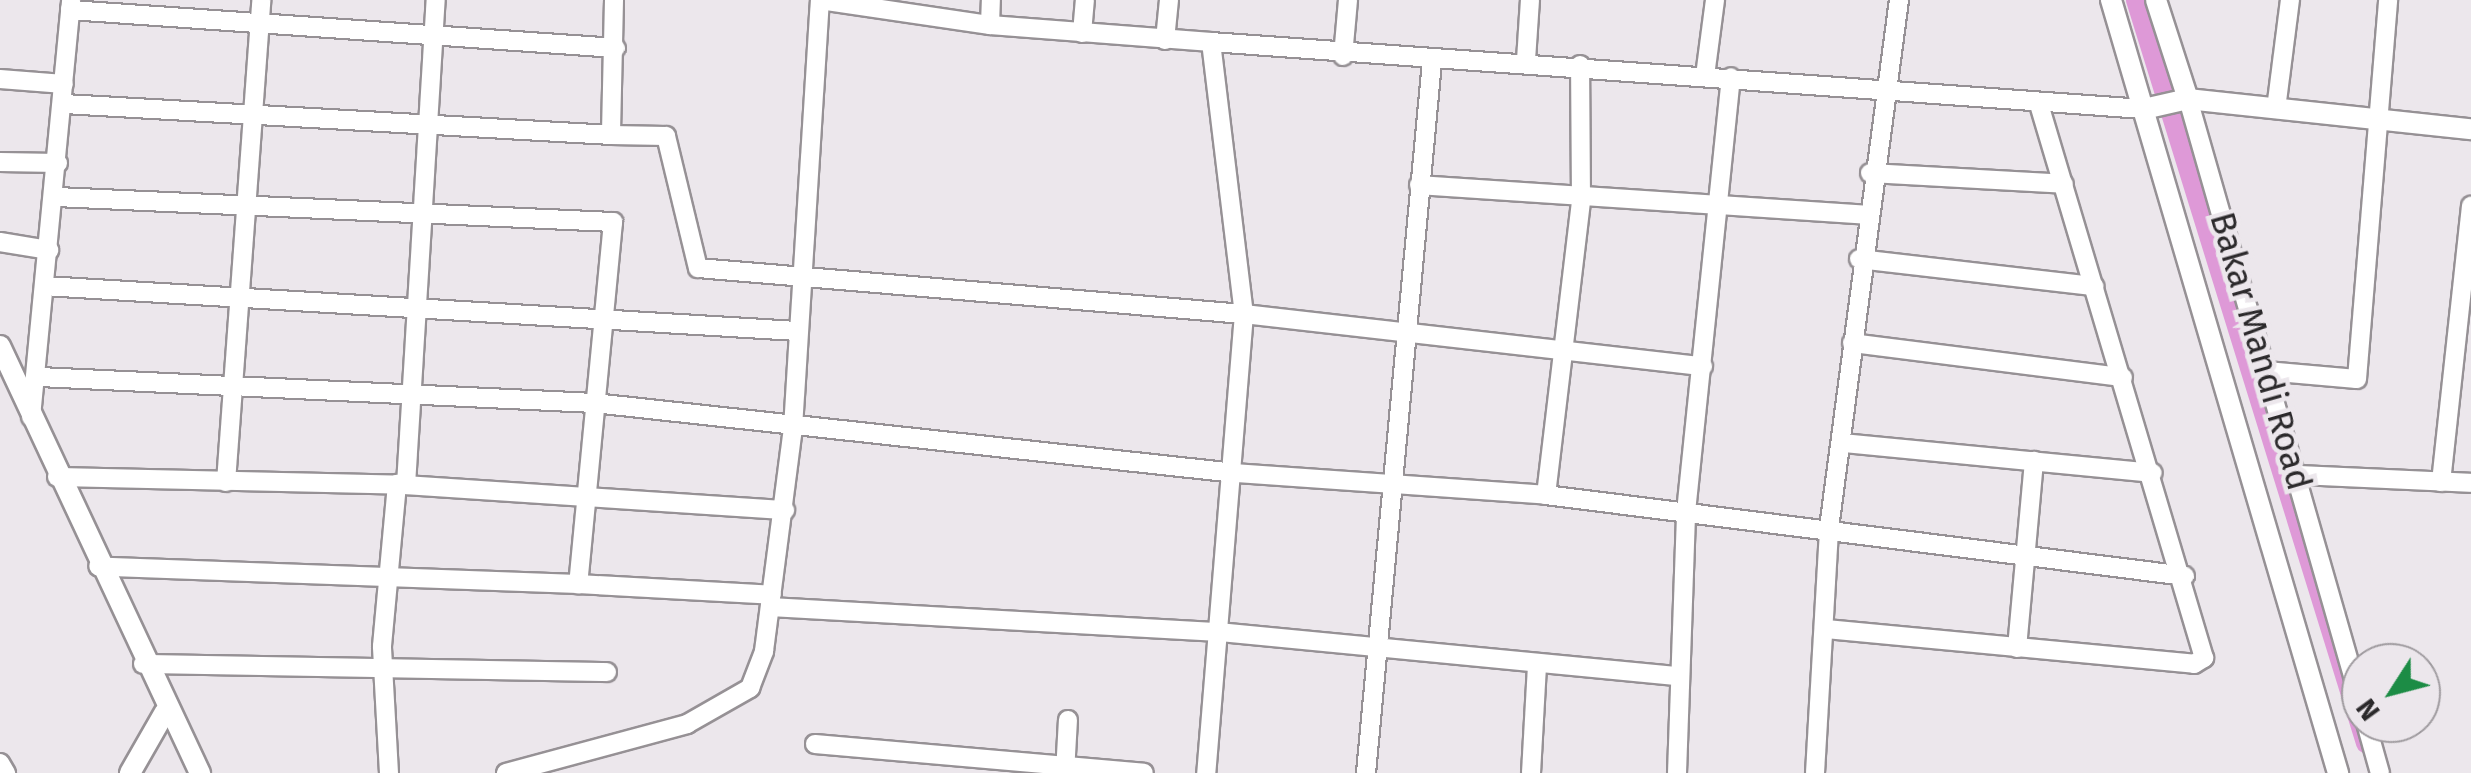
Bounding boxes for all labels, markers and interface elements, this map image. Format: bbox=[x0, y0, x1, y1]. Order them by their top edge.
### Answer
street label: Bakar Mandi Road bbox=[2201, 207, 2321, 495]
north arrow bbox=[2341, 643, 2441, 743]
text: N bbox=[2349, 693, 2387, 727]

